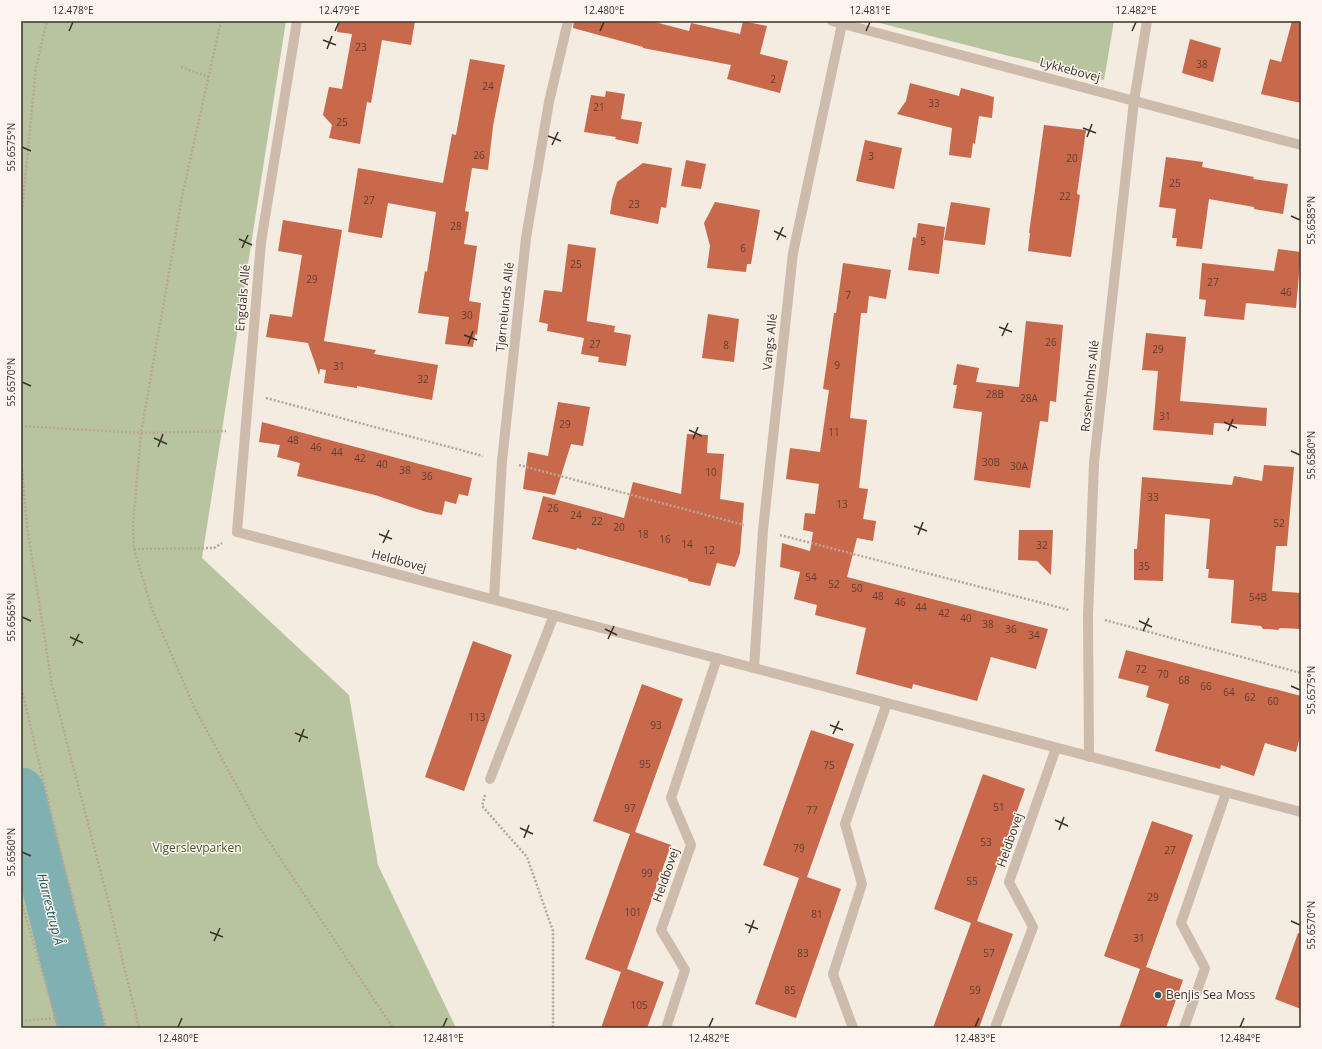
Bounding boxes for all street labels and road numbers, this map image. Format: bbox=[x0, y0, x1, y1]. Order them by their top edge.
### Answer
street label: Lykkebovej bbox=[1038, 53, 1102, 86]
street label: Tjørnelunds Allé bbox=[491, 261, 518, 353]
street label: Engdals Allé bbox=[231, 264, 254, 332]
street label: Vangs Allé bbox=[758, 312, 781, 371]
street label: Rosenholms Allé bbox=[1076, 339, 1103, 433]
street label: Heldbovej bbox=[370, 545, 429, 576]
street label: Heldbovej bbox=[992, 810, 1027, 869]
street label: Heldbovej bbox=[648, 845, 683, 904]

